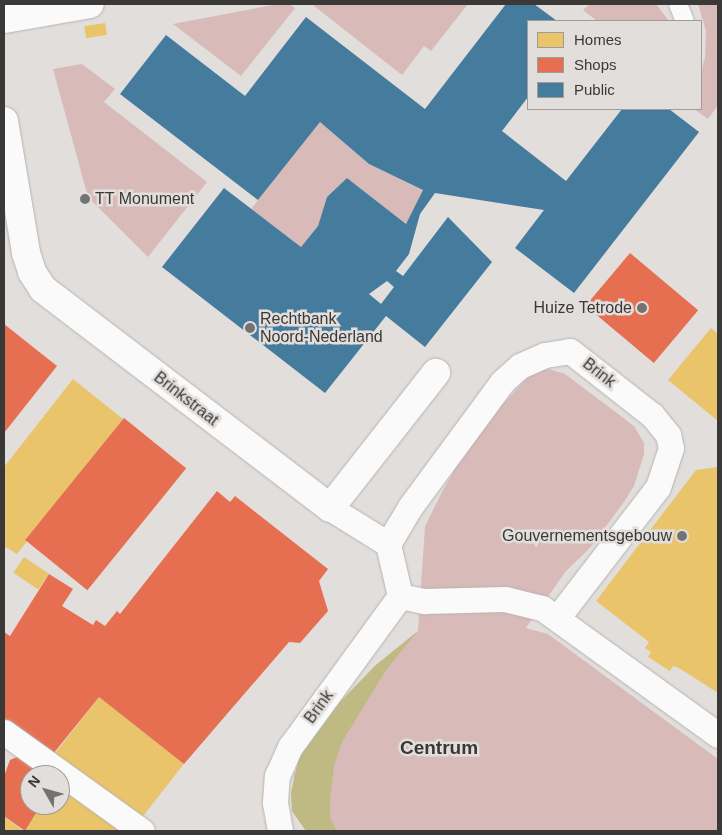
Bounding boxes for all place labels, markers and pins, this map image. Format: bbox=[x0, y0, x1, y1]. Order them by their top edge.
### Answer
place label: TT Monument bbox=[95, 189, 195, 209]
marker: TT Monument bbox=[79, 193, 91, 205]
place label: Huize Tetrode bbox=[533, 298, 632, 318]
marker: Huize Tetrode bbox=[636, 302, 648, 314]
place label: Rechtbank Noord-Nederland bbox=[260, 309, 383, 347]
marker: Rechtbank Noord-Nederland bbox=[244, 322, 256, 334]
place label: Gouvernementsgebouw bbox=[502, 526, 672, 546]
marker: Gouvernementsgebouw bbox=[676, 530, 688, 542]

